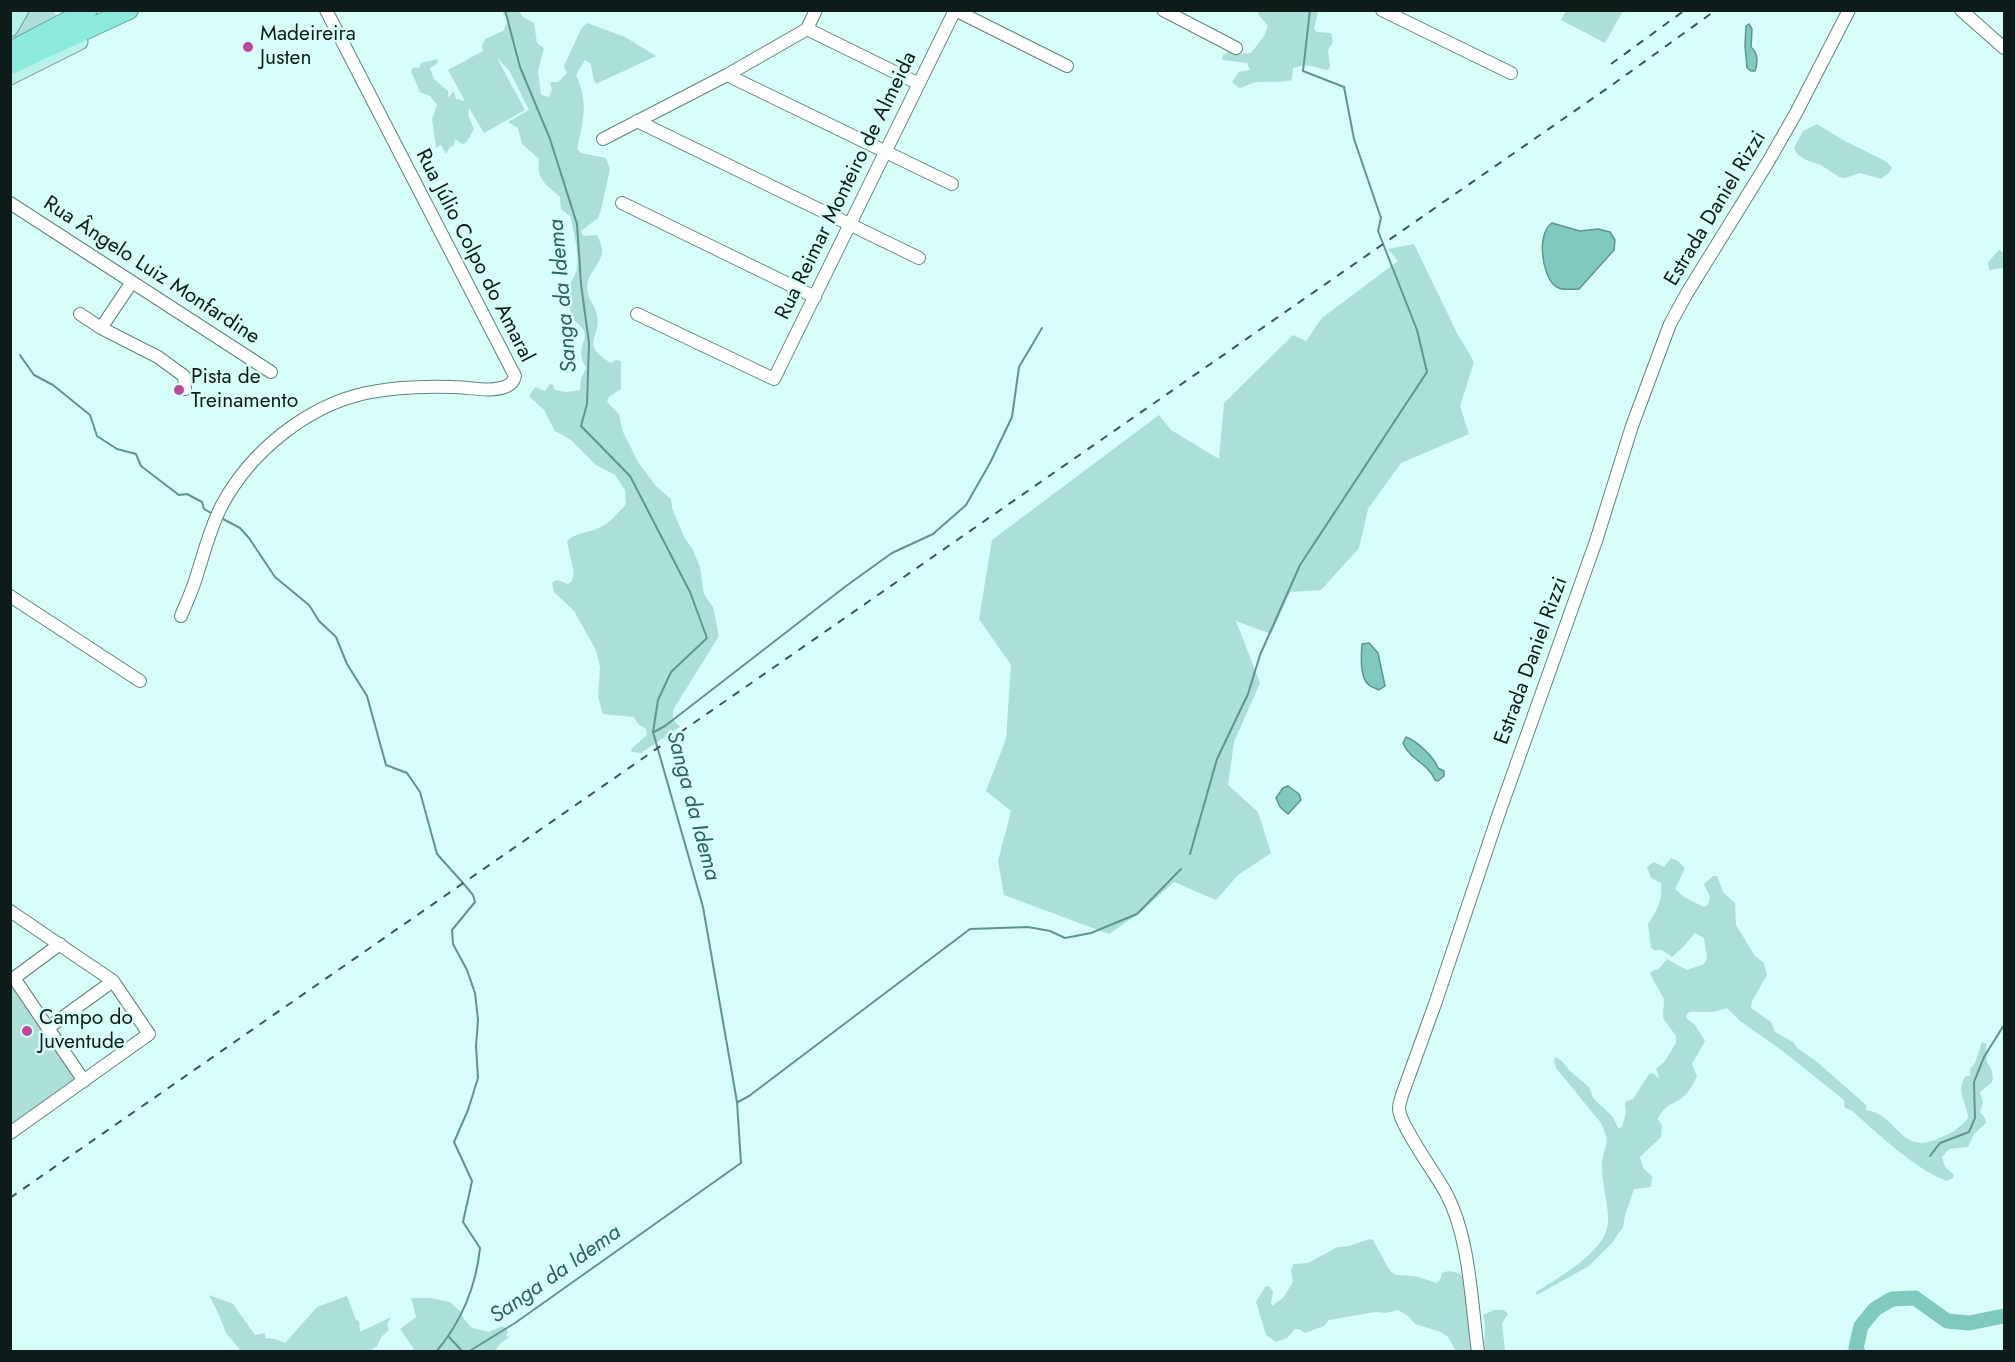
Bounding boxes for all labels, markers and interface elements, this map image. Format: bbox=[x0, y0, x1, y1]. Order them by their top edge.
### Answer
place label: Madeireira Justen bbox=[260, 22, 356, 72]
marker: Madeireira Justen bbox=[241, 40, 255, 54]
street label: Rua Reimar Monteiro de Almeida bbox=[771, 48, 923, 324]
street label: Estrada Daniel Rizzi bbox=[1660, 127, 1772, 291]
street label: Rua Júlio Colpo do Amaral bbox=[409, 145, 539, 367]
street label: Rua Ângelo Luiz Monfardine bbox=[38, 192, 264, 350]
water label: Sanga da Idema bbox=[544, 218, 584, 374]
place label: Pista de Treinamento bbox=[191, 365, 298, 415]
marker: Pista de Treinamento bbox=[172, 383, 186, 397]
street label: Estrada Daniel Rizzi bbox=[1490, 574, 1574, 748]
water label: Sanga da Idema bbox=[659, 728, 725, 884]
place label: Campo do Juventude bbox=[39, 1006, 133, 1056]
marker: Campo do Juventude bbox=[20, 1024, 34, 1038]
water label: Sanga da Idema bbox=[485, 1220, 627, 1330]

